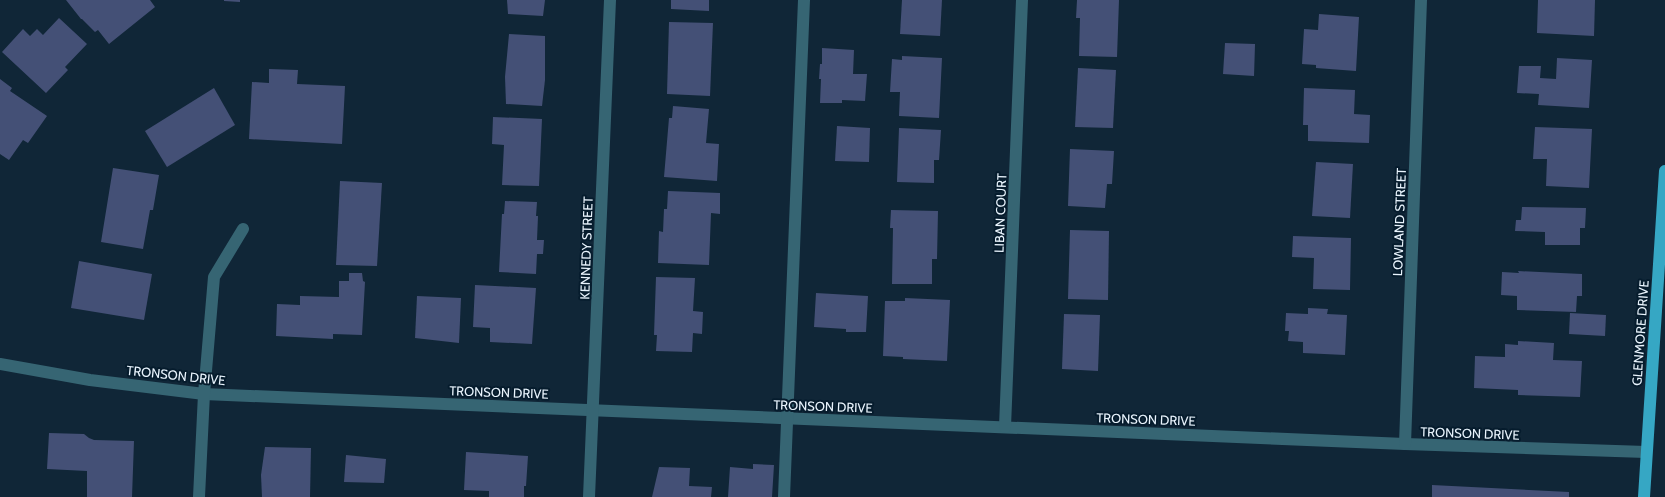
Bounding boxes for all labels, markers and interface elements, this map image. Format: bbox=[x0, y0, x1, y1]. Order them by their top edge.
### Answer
street label: LOWLAND STREET bbox=[1389, 168, 1409, 276]
street label: LIBAN COURT bbox=[991, 173, 1009, 253]
street label: KENNEDY STREET bbox=[576, 196, 596, 300]
street label: GLENMORE DRIVE bbox=[1628, 280, 1652, 386]
street label: TRONSON DRIVE bbox=[126, 362, 226, 388]
street label: TRONSON DRIVE bbox=[449, 382, 549, 402]
street label: TRONSON DRIVE bbox=[773, 396, 873, 416]
street label: TRONSON DRIVE bbox=[1096, 409, 1196, 429]
street label: TRONSON DRIVE bbox=[1420, 423, 1520, 443]

